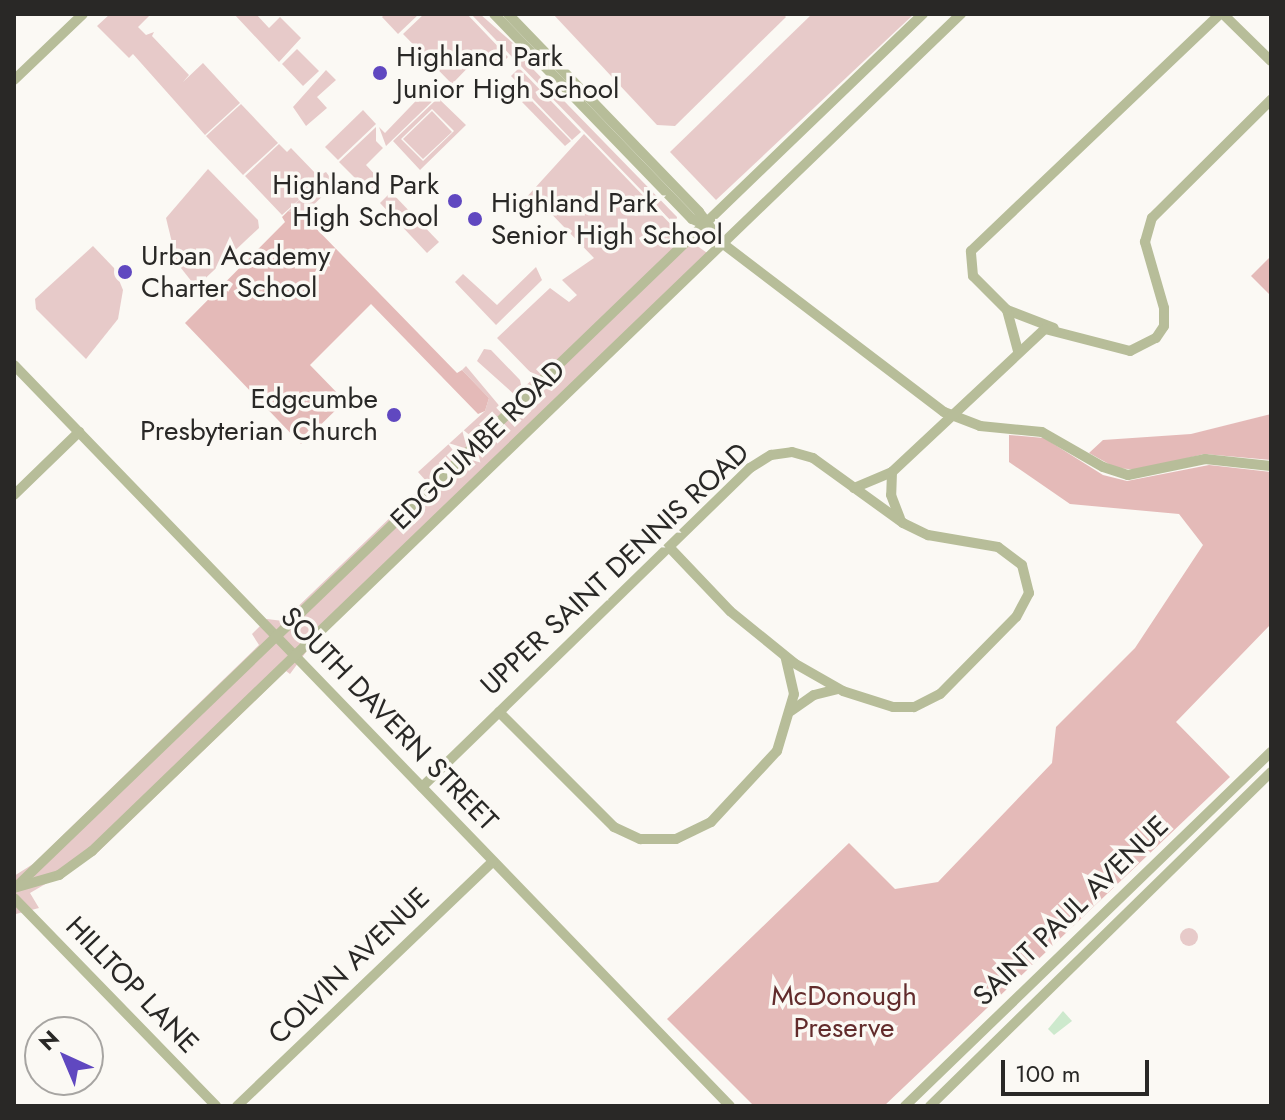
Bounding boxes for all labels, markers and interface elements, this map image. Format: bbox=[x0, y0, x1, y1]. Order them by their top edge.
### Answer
place label: Highland Park Junior High School bbox=[396, 40, 619, 106]
marker: Highland Park Junior High School bbox=[371, 64, 389, 82]
place label: Highland Park High School bbox=[272, 168, 439, 234]
place label: Highland Park Senior High School bbox=[491, 186, 723, 252]
marker: Highland Park High School bbox=[446, 192, 464, 210]
marker: Highland Park Senior High School bbox=[466, 210, 484, 228]
place label: Urban Academy Charter School bbox=[141, 239, 330, 305]
marker: Urban Academy Charter School bbox=[116, 263, 134, 281]
street label: EDGCUMBE ROAD bbox=[384, 353, 572, 537]
place label: Edgcumbe Presbyterian Church bbox=[140, 382, 378, 448]
marker: Edgcumbe Presbyterian Church bbox=[385, 406, 403, 424]
street label: UPPER SAINT DENNIS ROAD bbox=[474, 436, 756, 702]
street label: SOUTH DAVERN STREET bbox=[273, 600, 505, 838]
street label: SAINT PAUL AVENUE bbox=[966, 809, 1176, 1013]
street label: COLVIN AVENUE bbox=[262, 881, 436, 1051]
street label: HILLTOP LANE bbox=[59, 910, 205, 1060]
park label: McDonough Preserve bbox=[771, 979, 917, 1045]
north arrow bbox=[24, 1016, 104, 1096]
text: N bbox=[31, 1023, 66, 1058]
scale bar bbox=[1005, 1044, 1153, 1094]
text: 100 m bbox=[1015, 1056, 1081, 1091]

